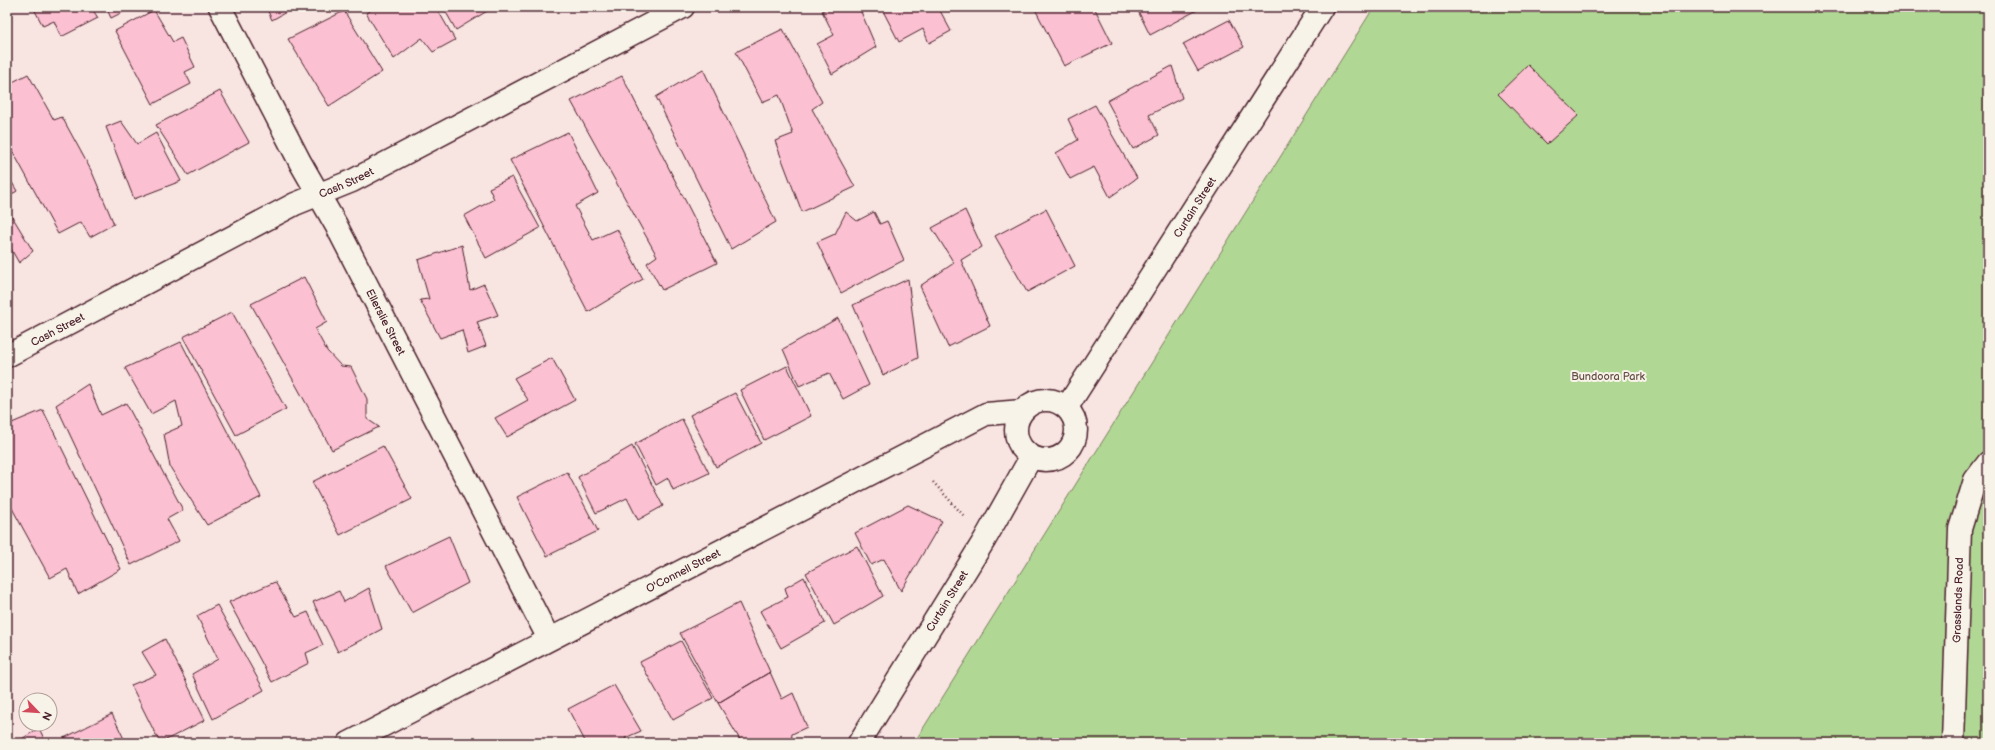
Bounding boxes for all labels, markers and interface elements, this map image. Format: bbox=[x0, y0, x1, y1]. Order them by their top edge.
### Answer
street label: Cash Street bbox=[317, 165, 376, 201]
street label: Curtain Street bbox=[1171, 174, 1219, 240]
street label: Ellerslie Street bbox=[363, 287, 408, 358]
street label: Cash Street bbox=[29, 310, 87, 349]
park label: Bundoora Park bbox=[1571, 370, 1645, 383]
street label: O'Connell Street bbox=[644, 546, 723, 595]
street label: Grasslands Road bbox=[1950, 557, 1966, 643]
street label: Curtain Street bbox=[923, 568, 971, 634]
north arrow bbox=[18, 692, 58, 732]
text: N bbox=[39, 710, 54, 723]

